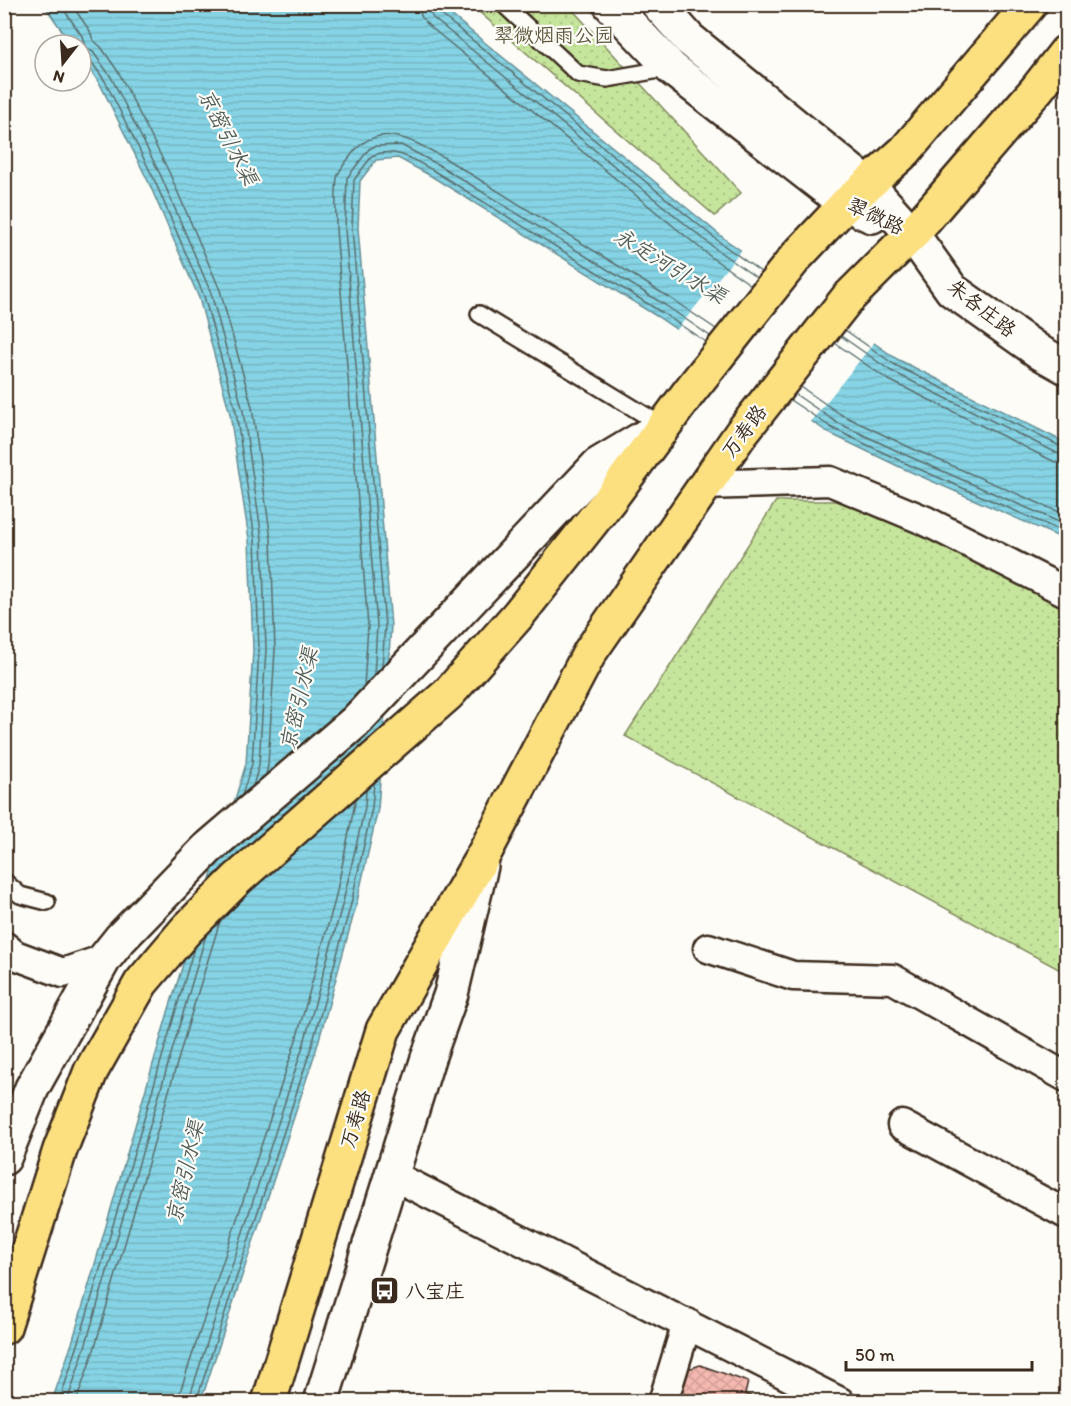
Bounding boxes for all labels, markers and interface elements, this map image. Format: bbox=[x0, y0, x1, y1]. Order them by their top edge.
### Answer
park label: 翠微烟雨公园 bbox=[494, 23, 614, 47]
north arrow bbox=[33, 33, 93, 93]
text: N bbox=[51, 66, 67, 88]
water label: 京密引水渠 bbox=[193, 84, 264, 191]
street label: 翠微路 bbox=[844, 192, 909, 240]
water label: 永定河引水渠 bbox=[610, 222, 732, 310]
street label: 朱各庄路 bbox=[943, 274, 1022, 343]
street label: 万寿路 bbox=[716, 399, 772, 462]
water label: 京密引水渠 bbox=[275, 643, 323, 753]
street label: 万寿路 bbox=[335, 1086, 376, 1151]
water label: 京密引水渠 bbox=[161, 1116, 209, 1226]
bus stop icon: 八宝庄 bbox=[368, 1275, 400, 1307]
place label: 八宝庄 bbox=[405, 1279, 465, 1303]
scale bar bbox=[846, 1334, 1032, 1372]
text: 50 m bbox=[855, 1344, 895, 1366]

